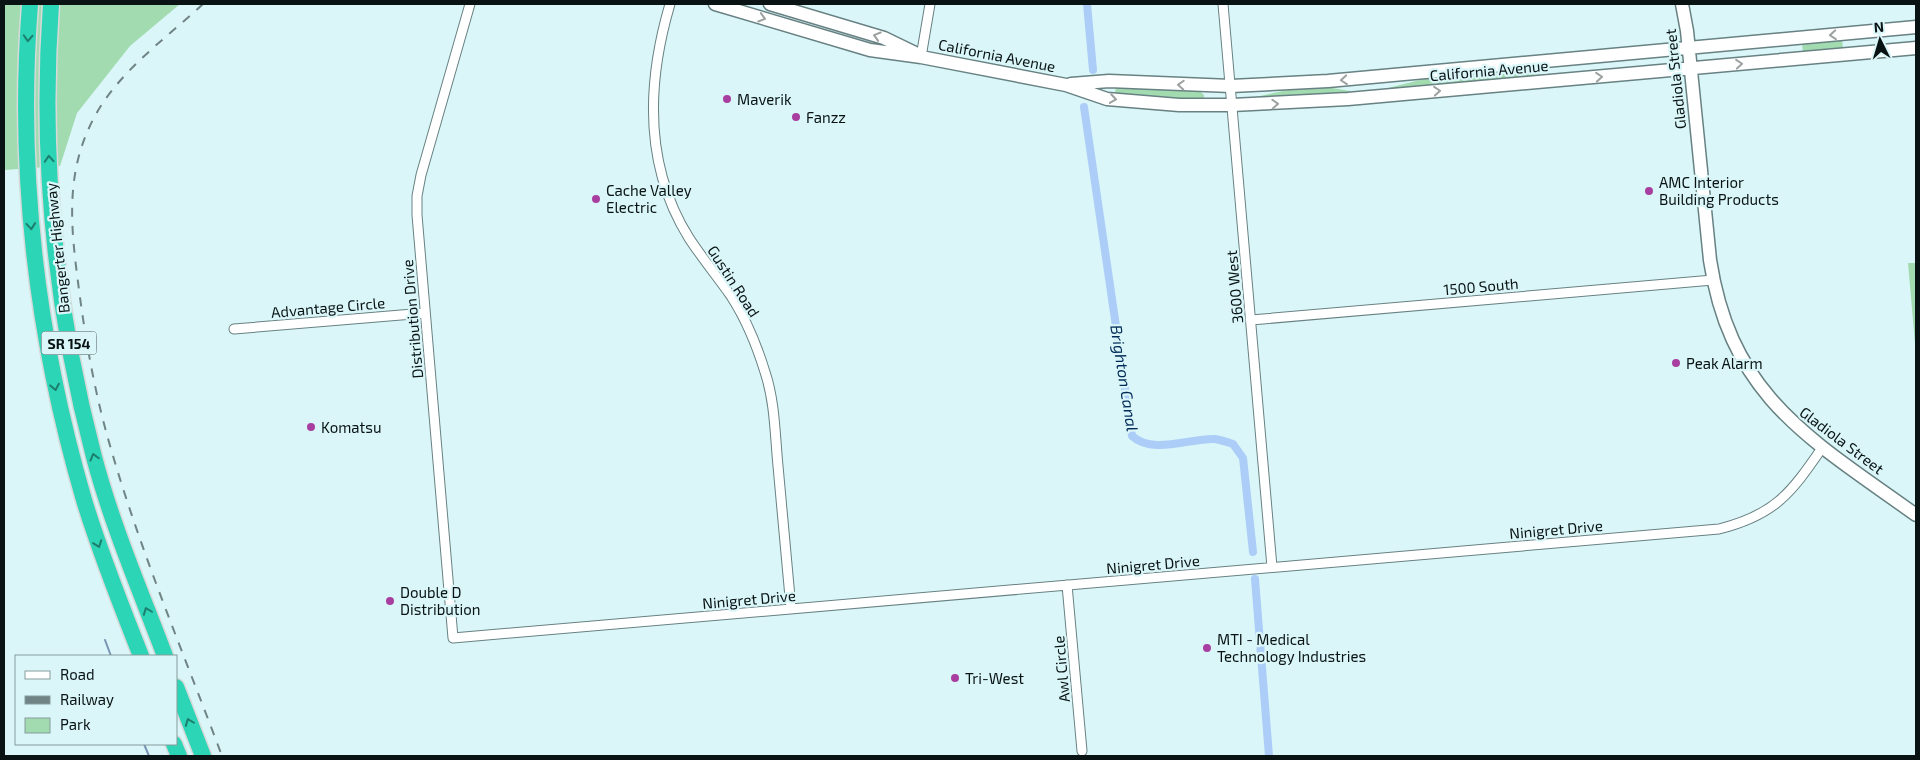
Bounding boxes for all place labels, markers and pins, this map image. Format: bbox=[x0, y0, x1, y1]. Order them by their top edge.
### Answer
place label: Maverik bbox=[737, 90, 792, 108]
marker: Maverik bbox=[721, 93, 733, 105]
place label: Fanzz bbox=[806, 108, 846, 126]
marker: Fanzz bbox=[790, 111, 802, 123]
place label: AMC Interior Building Products bbox=[1659, 173, 1779, 208]
place label: Cache Valley Electric bbox=[606, 181, 692, 216]
marker: AMC Interior Building Products bbox=[1643, 185, 1655, 197]
marker: Cache Valley Electric bbox=[590, 193, 602, 205]
place label: Peak Alarm bbox=[1686, 354, 1763, 372]
marker: Peak Alarm bbox=[1670, 357, 1682, 369]
place label: Komatsu bbox=[321, 418, 381, 436]
marker: Komatsu bbox=[305, 421, 317, 433]
place label: Double D Distribution bbox=[400, 583, 481, 618]
marker: Double D Distribution bbox=[384, 595, 396, 607]
place label: MTI - Medical Technology Industries bbox=[1217, 630, 1366, 665]
marker: MTI - Medical Technology Industries bbox=[1201, 642, 1213, 654]
place label: Tri-West bbox=[965, 669, 1024, 687]
marker: Tri-West bbox=[949, 672, 961, 684]

